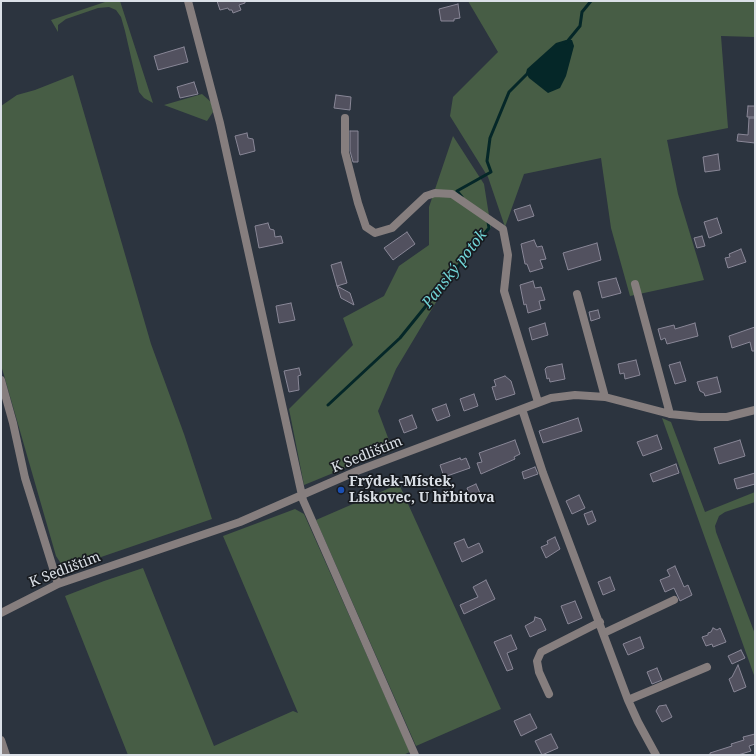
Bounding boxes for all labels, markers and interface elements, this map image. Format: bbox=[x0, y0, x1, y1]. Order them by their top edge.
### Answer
water label: Panský potok bbox=[419, 226, 491, 312]
street label: K Sedlištím bbox=[329, 433, 405, 477]
place label: Frýdek-Místek, Lískovec, U hřbitova bbox=[349, 474, 495, 506]
marker: Frýdek-Místek, Lískovec, U hřbitova bbox=[336, 485, 346, 495]
street label: K Sedlištím bbox=[27, 549, 103, 591]

